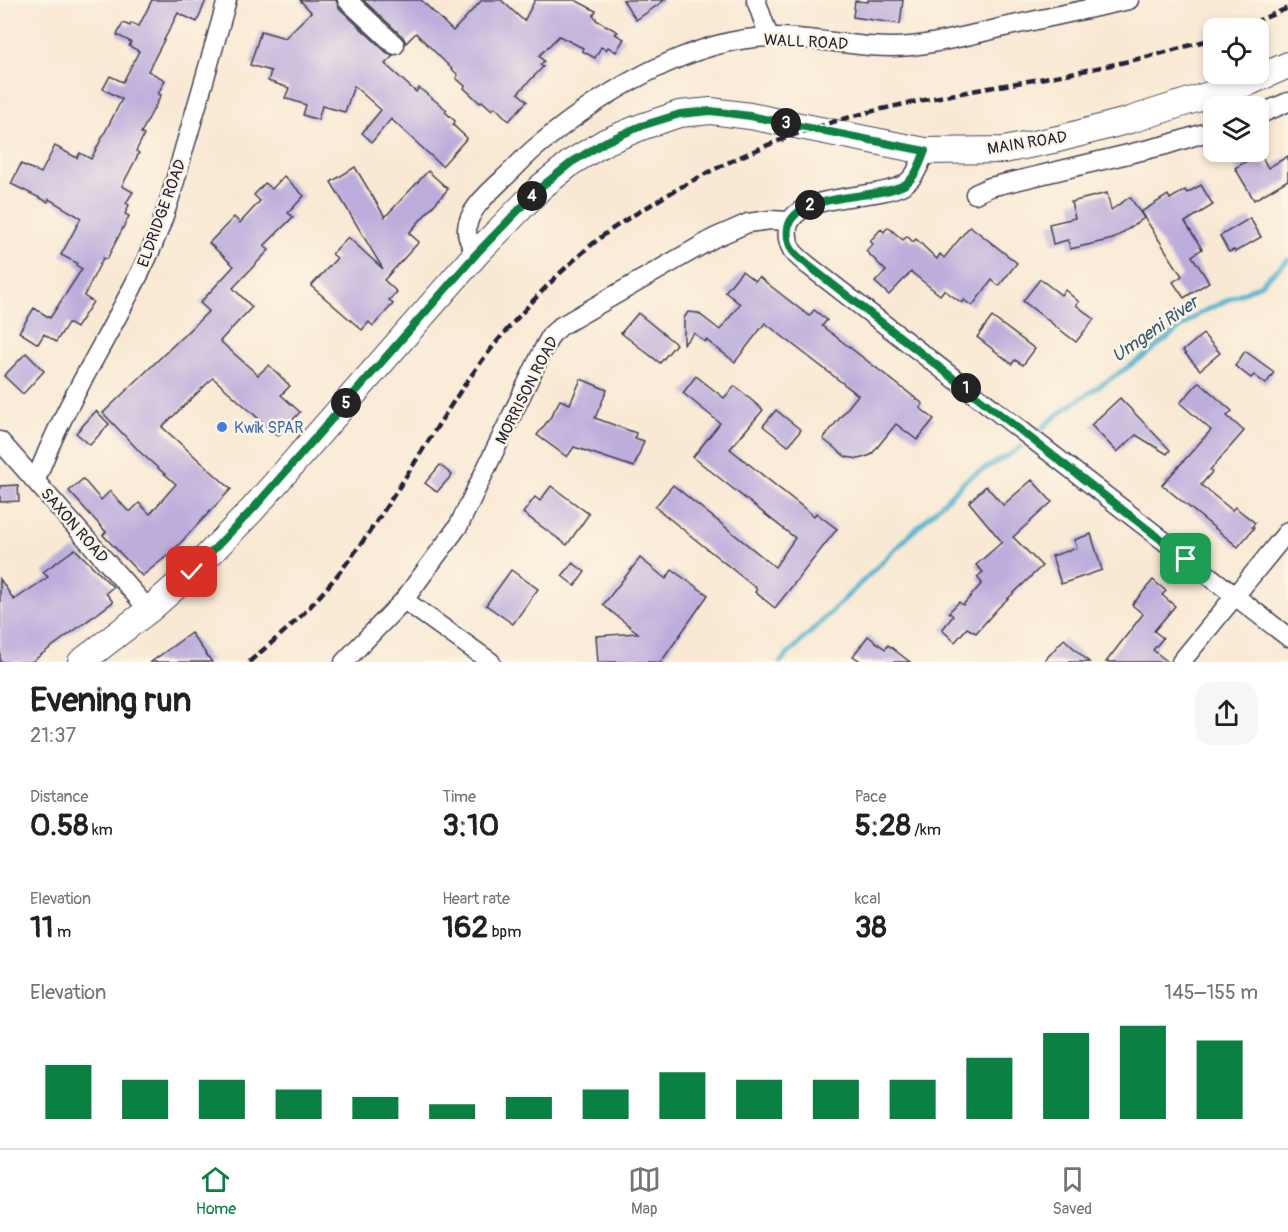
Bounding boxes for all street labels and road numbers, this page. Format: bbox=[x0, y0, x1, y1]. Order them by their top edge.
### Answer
street label: WALL ROAD bbox=[763, 30, 849, 54]
street label: MAIN ROAD bbox=[986, 127, 1068, 159]
street label: ELDRIDGE ROAD bbox=[133, 157, 191, 270]
street label: MORRISON ROAD bbox=[491, 333, 563, 448]
street label: SAXON ROAD bbox=[36, 484, 112, 567]

